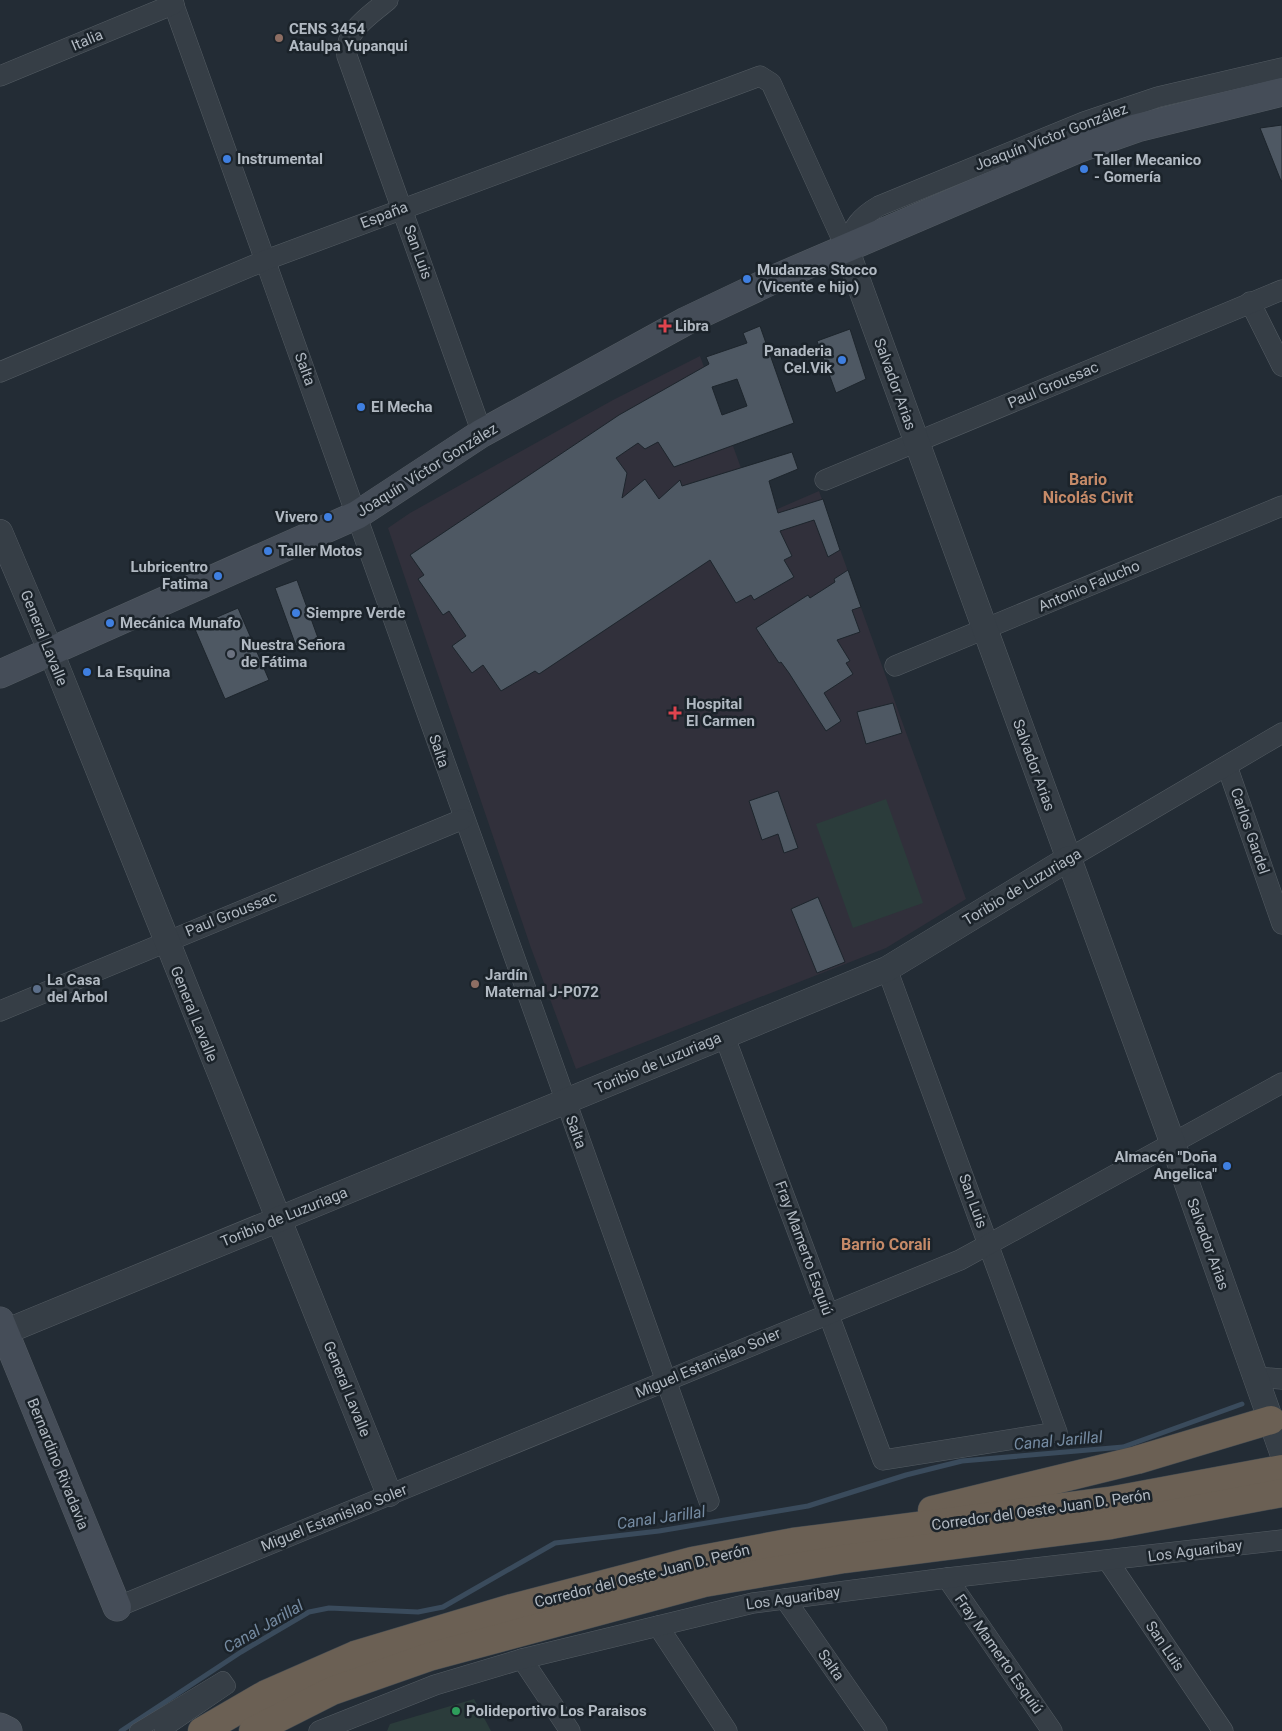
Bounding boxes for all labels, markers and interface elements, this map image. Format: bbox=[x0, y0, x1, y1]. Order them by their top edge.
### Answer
place label: CENS 3454 Ataulpa Yupanqui bbox=[289, 20, 408, 55]
street label: Italia bbox=[68, 25, 106, 55]
marker: CENS 3454 Ataulpa Yupanqui bbox=[273, 32, 285, 44]
street label: Joaquín Víctor González bbox=[972, 99, 1130, 175]
place label: Instrumental bbox=[237, 150, 323, 168]
place label: Taller Mecanico - Gomería bbox=[1094, 151, 1201, 186]
marker: Instrumental bbox=[221, 153, 233, 165]
marker: Taller Mecanico - Gomería bbox=[1078, 163, 1090, 175]
street label: España bbox=[358, 198, 410, 232]
street label: San Luis bbox=[400, 222, 436, 282]
place label: Mudanzas Stocco (Vicente e hijo) bbox=[757, 261, 877, 296]
marker: Mudanzas Stocco (Vicente e hijo) bbox=[741, 273, 753, 285]
place label: Libra bbox=[675, 317, 709, 335]
marker: Libra bbox=[659, 320, 671, 332]
street label: Salvador Arias bbox=[870, 336, 920, 432]
place label: Panaderia Cel.Vik bbox=[764, 342, 833, 377]
street label: Salta bbox=[291, 350, 319, 388]
marker: Panaderia Cel.Vik bbox=[836, 354, 848, 366]
street label: Paul Groussac bbox=[1005, 358, 1101, 412]
place label: El Mecha bbox=[371, 398, 433, 416]
marker: El Mecha bbox=[355, 401, 367, 413]
street label: Joaquín Víctor González bbox=[353, 419, 501, 521]
district label: Bario Nicolás Civit bbox=[1043, 470, 1134, 507]
place label: Vivero bbox=[275, 508, 318, 526]
marker: Vivero bbox=[322, 511, 334, 523]
place label: Taller Motos bbox=[278, 542, 362, 560]
marker: Taller Motos bbox=[262, 545, 274, 557]
street label: Antonio Falucho bbox=[1036, 557, 1142, 615]
place label: Lubricentro Fatima bbox=[131, 558, 208, 593]
marker: Lubricentro Fatima bbox=[212, 570, 224, 582]
street label: General Lavalle bbox=[17, 588, 71, 688]
place label: Siempre Verde bbox=[306, 604, 405, 622]
marker: Siempre Verde bbox=[290, 607, 302, 619]
place label: Mecánica Munafo bbox=[120, 614, 241, 632]
marker: Mecánica Munafo bbox=[104, 617, 116, 629]
place label: Nuestra Señora de Fátima bbox=[241, 636, 345, 671]
marker: Nuestra Señora de Fátima bbox=[225, 648, 237, 660]
place label: La Esquina bbox=[97, 663, 170, 681]
marker: La Esquina bbox=[81, 666, 93, 678]
place label: Hospital El Carmen bbox=[686, 695, 755, 730]
marker: Hospital El Carmen bbox=[668, 706, 682, 720]
street label: Salvador Arias bbox=[1009, 717, 1059, 813]
street label: Salta bbox=[425, 732, 453, 770]
street label: Carlos Gardel bbox=[1227, 785, 1273, 877]
street label: Toribio de Luzuriaga bbox=[959, 844, 1085, 930]
street label: Paul Groussac bbox=[183, 887, 279, 940]
street label: General Lavalle bbox=[167, 964, 221, 1064]
place label: Jardín Maternal J-P072 bbox=[485, 966, 599, 1001]
place label: La Casa del Arbol bbox=[47, 971, 108, 1006]
marker: Jardín Maternal J-P072 bbox=[469, 978, 481, 990]
marker: La Casa del Arbol bbox=[31, 983, 43, 995]
street label: Toribio de Luzuriaga bbox=[592, 1028, 724, 1098]
street label: Salta bbox=[562, 1113, 590, 1151]
place label: Almacén "Doña Angelica" bbox=[1114, 1148, 1217, 1183]
marker: Almacén "Doña Angelica" bbox=[1221, 1160, 1233, 1172]
street label: San Luis bbox=[955, 1171, 991, 1231]
street label: Fray Mamerto Esquiú bbox=[771, 1178, 837, 1318]
street label: Toribio de Luzuriaga bbox=[218, 1183, 350, 1251]
street label: Salvador Arias bbox=[1183, 1196, 1233, 1292]
district label: Barrio Corali bbox=[841, 1235, 931, 1254]
street label: Miguel Estanislao Soler bbox=[633, 1324, 783, 1402]
street label: General Lavalle bbox=[320, 1339, 374, 1439]
street label: Bernardino Rivadavia bbox=[23, 1396, 93, 1532]
water label: Canal Jarillal bbox=[1013, 1427, 1103, 1454]
street label: Miguel Estanislao Soler bbox=[258, 1480, 410, 1556]
street label: Corredor del Oeste Juan D. Perón bbox=[930, 1486, 1152, 1534]
water label: Canal Jarillal bbox=[616, 1502, 707, 1533]
street label: Los Aguaribay bbox=[1147, 1536, 1243, 1566]
street label: Corredor del Oeste Juan D. Perón bbox=[533, 1541, 751, 1611]
street label: Los Aguaribay bbox=[745, 1582, 841, 1614]
street label: Fray Mamerto Esquiú bbox=[951, 1591, 1047, 1717]
water label: Canal Jarillal bbox=[220, 1596, 307, 1657]
street label: San Luis bbox=[1142, 1618, 1188, 1674]
street label: Salta bbox=[814, 1646, 848, 1684]
place label: Polideportivo Los Paraisos bbox=[466, 1702, 647, 1720]
marker: Polideportivo Los Paraisos bbox=[450, 1705, 462, 1717]

